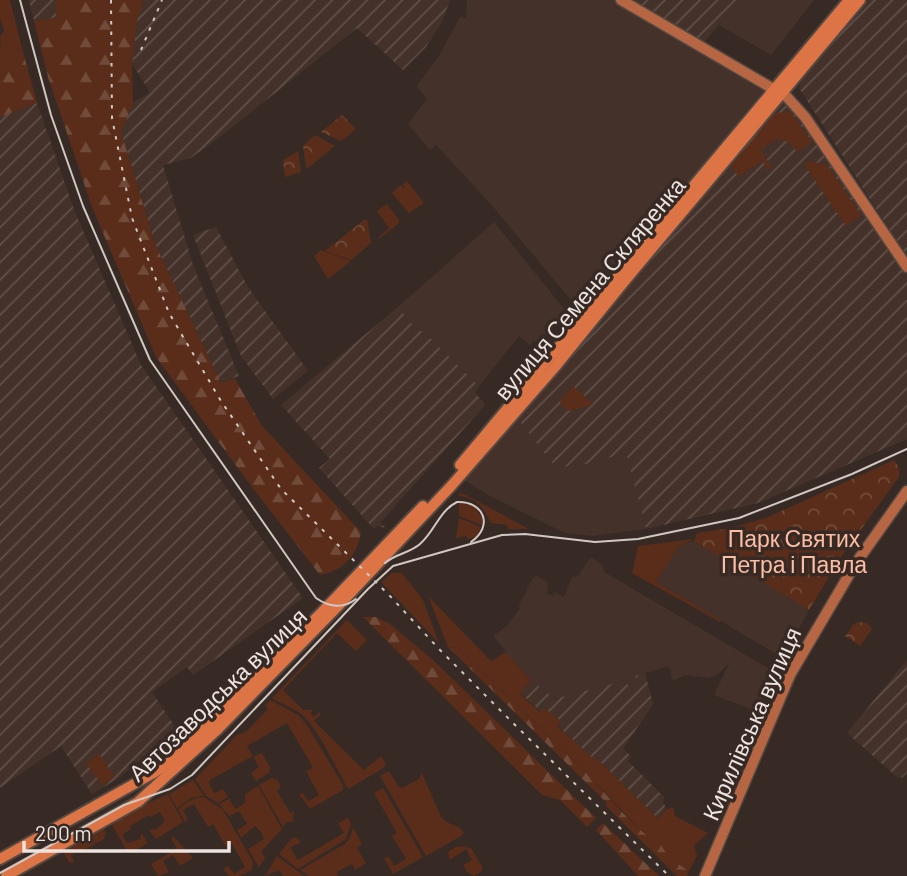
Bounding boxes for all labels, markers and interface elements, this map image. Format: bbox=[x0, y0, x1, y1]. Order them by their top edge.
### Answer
street label: вулиця Семена Скляренка bbox=[488, 171, 691, 405]
park label: Парк Святих Петра і Павла bbox=[721, 524, 867, 578]
street label: Автозаводська вулиця bbox=[122, 602, 312, 787]
street label: Кирилівська вулиця bbox=[696, 623, 806, 824]
scale bar bbox=[24, 810, 229, 854]
text: 200 m bbox=[35, 820, 92, 845]

